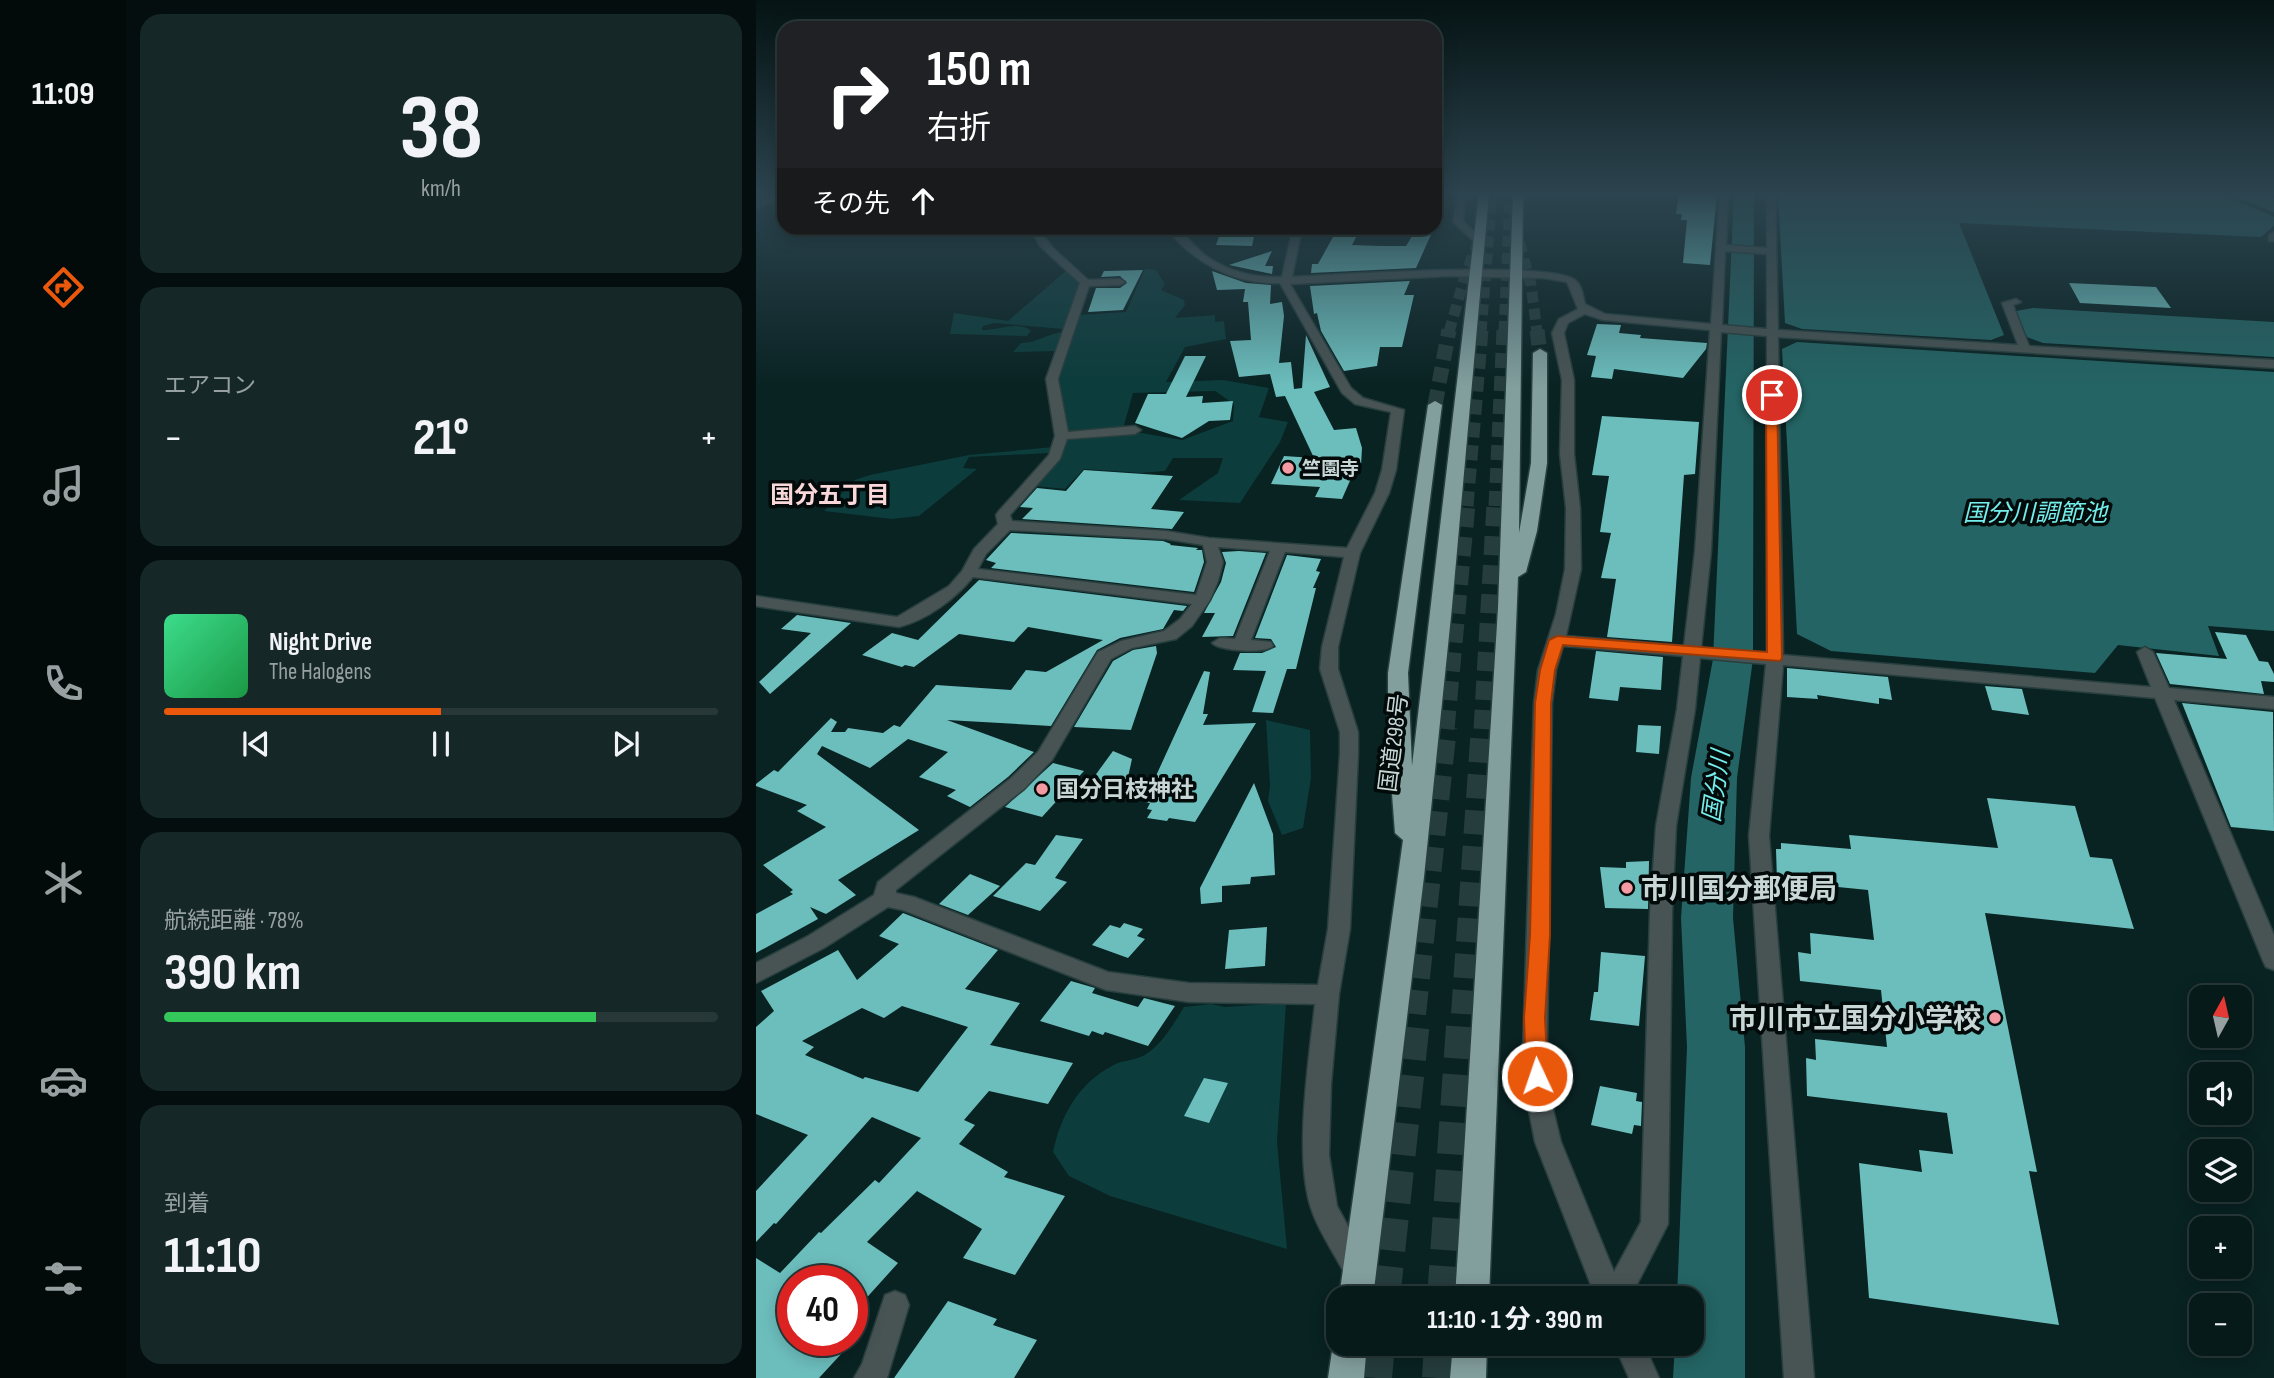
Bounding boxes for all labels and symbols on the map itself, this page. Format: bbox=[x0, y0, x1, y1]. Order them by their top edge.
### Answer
pin bbox=[1742, 365, 1802, 425]
place label: 竺園寺 bbox=[1302, 458, 1359, 481]
marker: 竺園寺 bbox=[1280, 460, 1296, 476]
district label: 国分五丁目 bbox=[770, 481, 890, 510]
water label: 国分川調節池 bbox=[1963, 499, 2109, 528]
street label: 国道298号 bbox=[1374, 692, 1414, 794]
water label: 国分川 bbox=[1697, 745, 1736, 824]
place label: 国分日枝神社 bbox=[1056, 776, 1194, 804]
marker: 国分日枝神社 bbox=[1034, 781, 1050, 797]
place label: 市川国分郵便局 bbox=[1641, 873, 1837, 906]
marker: 市川国分郵便局 bbox=[1619, 880, 1635, 896]
north arrow bbox=[2189, 985, 2252, 1048]
place label: 市川市立国分小学校 bbox=[1729, 1003, 1981, 1036]
marker: 市川市立国分小学校 bbox=[1987, 1010, 2003, 1026]
position arrow bbox=[1500, 1039, 1574, 1113]
speed limit sign: 40 bbox=[777, 1265, 868, 1356]

